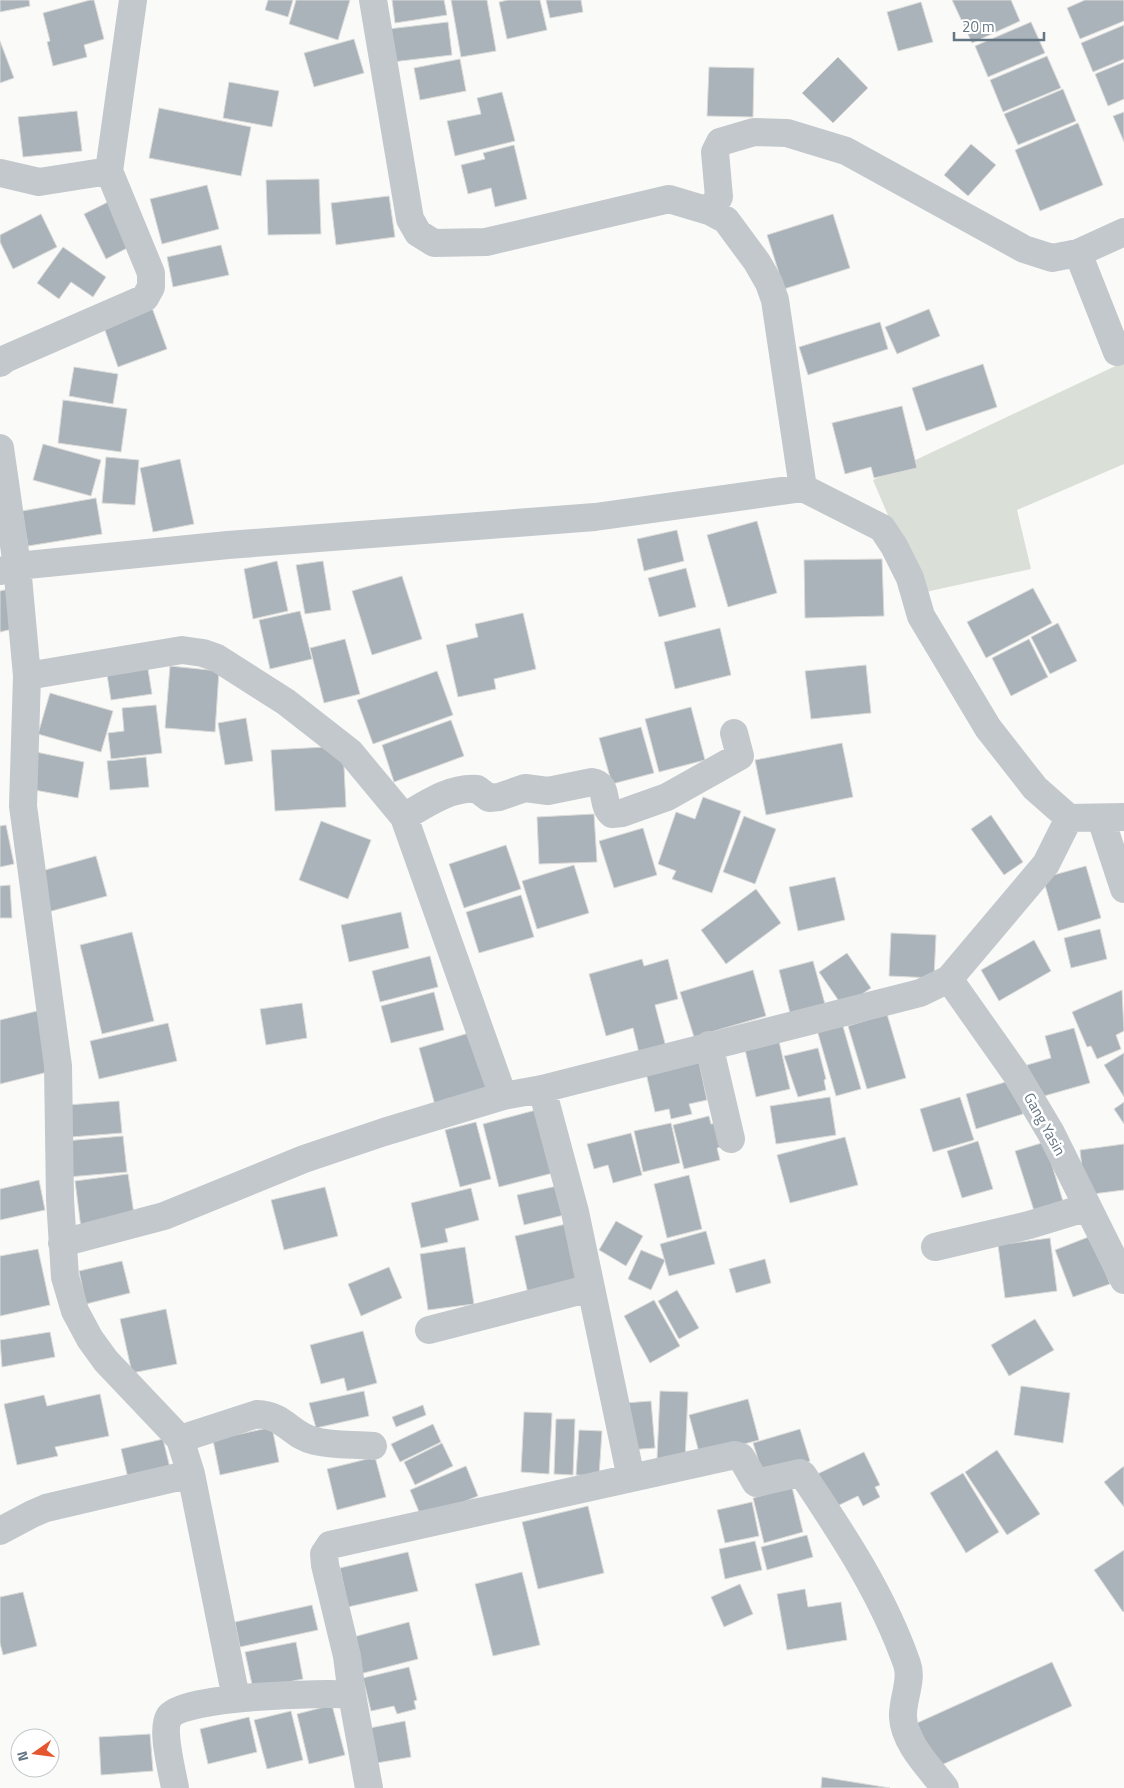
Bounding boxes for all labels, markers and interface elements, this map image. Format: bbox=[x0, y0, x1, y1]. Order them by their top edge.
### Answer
scale bar bbox=[954, 10, 1044, 42]
text: 20 m bbox=[962, 15, 995, 38]
street label: Gang Yasin bbox=[1018, 1088, 1072, 1160]
north arrow bbox=[10, 1728, 60, 1778]
text: N bbox=[11, 1749, 33, 1764]

